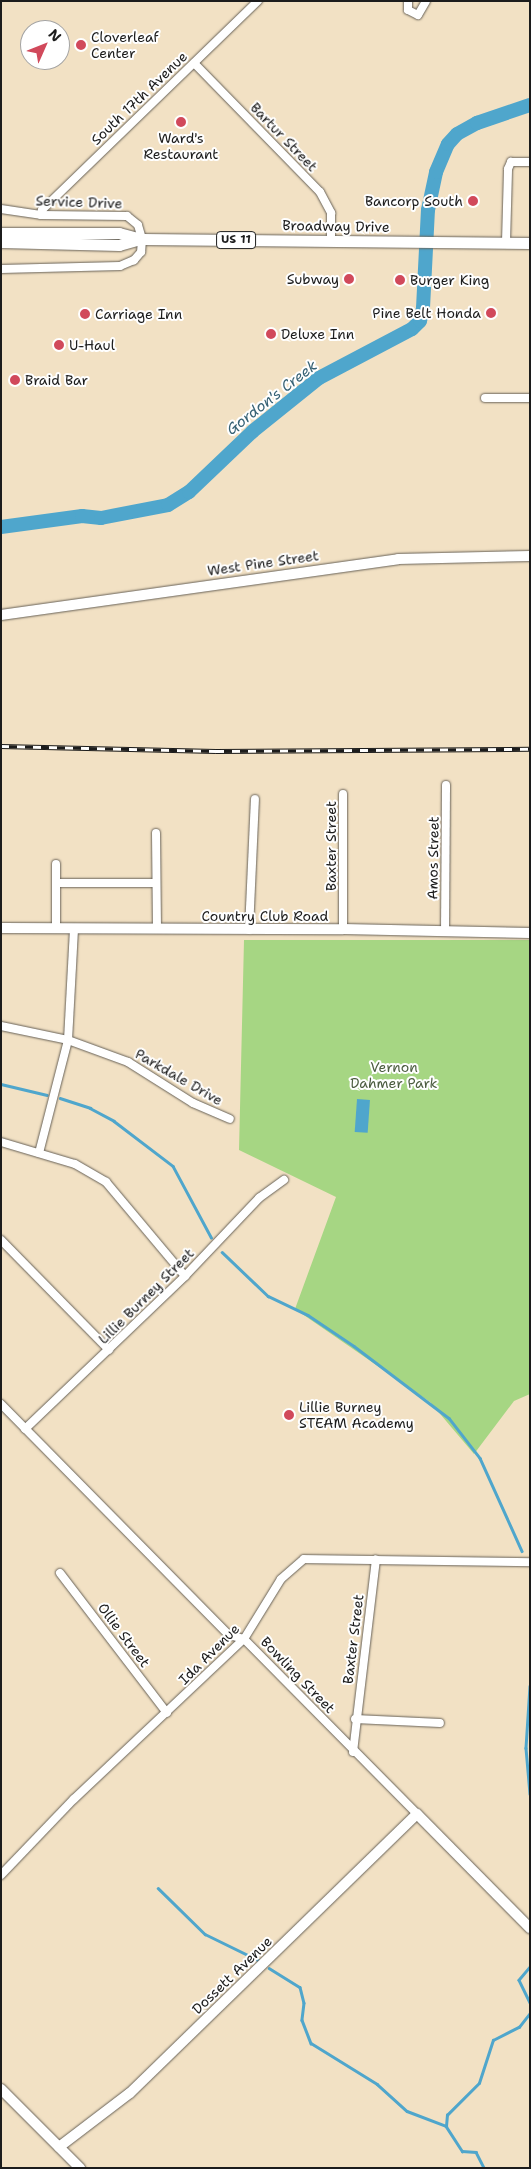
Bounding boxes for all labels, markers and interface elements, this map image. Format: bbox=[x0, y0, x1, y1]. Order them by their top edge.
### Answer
north arrow bbox=[20, 20, 70, 70]
text: N bbox=[45, 25, 65, 46]
place label: Cloverleaf Center bbox=[91, 29, 159, 62]
marker: Cloverleaf Center bbox=[75, 39, 87, 51]
street label: South 17th Avenue bbox=[87, 48, 191, 148]
street label: Bartur Street bbox=[247, 99, 321, 175]
marker: Ward's Restaurant bbox=[175, 116, 187, 128]
place label: Ward's Restaurant bbox=[144, 130, 218, 162]
street label: Service Drive bbox=[35, 192, 123, 212]
place label: Bancorp South bbox=[365, 193, 463, 209]
marker: Bancorp South bbox=[467, 195, 479, 207]
street label: Broadway Drive bbox=[282, 217, 390, 235]
road number: US 11 bbox=[216, 230, 256, 250]
place label: Subway bbox=[287, 271, 339, 287]
place label: Burger King bbox=[410, 272, 489, 288]
marker: Subway bbox=[343, 273, 355, 285]
marker: Burger King bbox=[394, 274, 406, 286]
place label: Pine Belt Honda bbox=[372, 305, 481, 321]
place label: Carriage Inn bbox=[95, 306, 182, 322]
marker: Pine Belt Honda bbox=[485, 307, 497, 319]
marker: Carriage Inn bbox=[79, 308, 91, 320]
place label: Deluxe Inn bbox=[281, 326, 354, 342]
marker: Deluxe Inn bbox=[265, 328, 277, 340]
place label: U-Haul bbox=[69, 337, 115, 353]
marker: U-Haul bbox=[53, 339, 65, 351]
water label: Gordon's Creek bbox=[223, 357, 321, 439]
place label: Braid Bar bbox=[25, 372, 88, 388]
marker: Braid Bar bbox=[9, 374, 21, 386]
street label: West Pine Street bbox=[206, 547, 320, 579]
street label: Baxter Street bbox=[323, 801, 339, 891]
street label: Amos Street bbox=[424, 816, 442, 900]
street label: Country Club Road bbox=[202, 908, 328, 924]
street label: Parkdale Drive bbox=[132, 1045, 226, 1109]
park label: Vernon Dahmer Park bbox=[350, 1059, 438, 1092]
street label: Lillie Burney Street bbox=[95, 1245, 197, 1347]
place label: Lillie Burney STEAM Academy bbox=[299, 1399, 414, 1431]
marker: Lillie Burney STEAM Academy bbox=[283, 1409, 295, 1421]
street label: Baxter Street bbox=[339, 1593, 367, 1685]
street label: Ollie Street bbox=[94, 1600, 154, 1670]
street label: Ida Avenue bbox=[175, 1620, 243, 1688]
street label: Bowling Street bbox=[257, 1633, 339, 1717]
street label: Dossett Avenue bbox=[189, 1933, 275, 2017]

